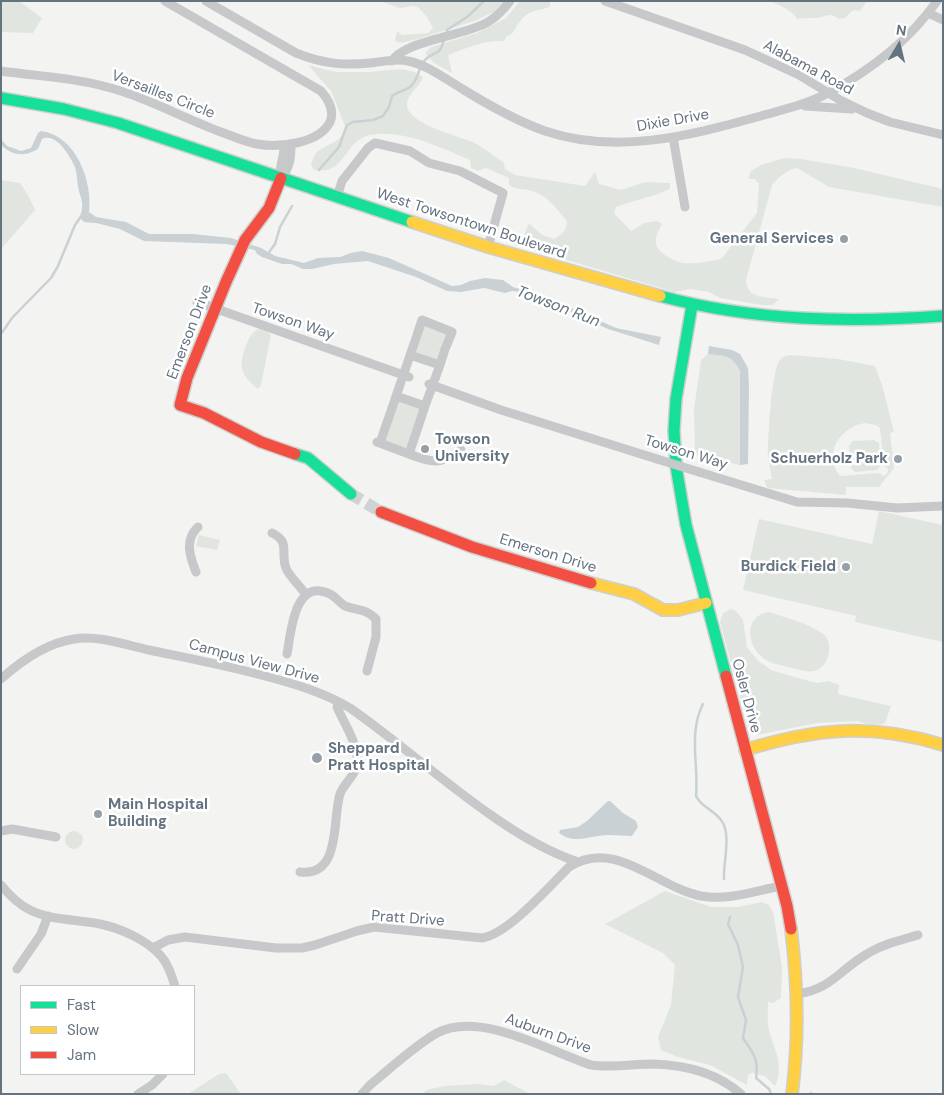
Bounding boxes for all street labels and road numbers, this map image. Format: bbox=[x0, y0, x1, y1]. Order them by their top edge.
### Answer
street label: Alabama Road bbox=[760, 37, 856, 99]
street label: Versailles Circle bbox=[109, 67, 217, 123]
street label: Dixie Drive bbox=[635, 106, 711, 136]
street label: West Towsontown Boulevard bbox=[374, 185, 568, 263]
street label: Emerson Drive bbox=[164, 282, 216, 382]
street label: Towson Way bbox=[249, 299, 337, 345]
street label: Towson Way bbox=[642, 432, 730, 474]
street label: Emerson Drive bbox=[497, 531, 599, 577]
street label: Campus View Drive bbox=[187, 636, 321, 688]
street label: Osler Drive bbox=[727, 657, 765, 735]
street label: Pratt Drive bbox=[371, 907, 445, 931]
street label: Auburn Drive bbox=[503, 1010, 593, 1058]

